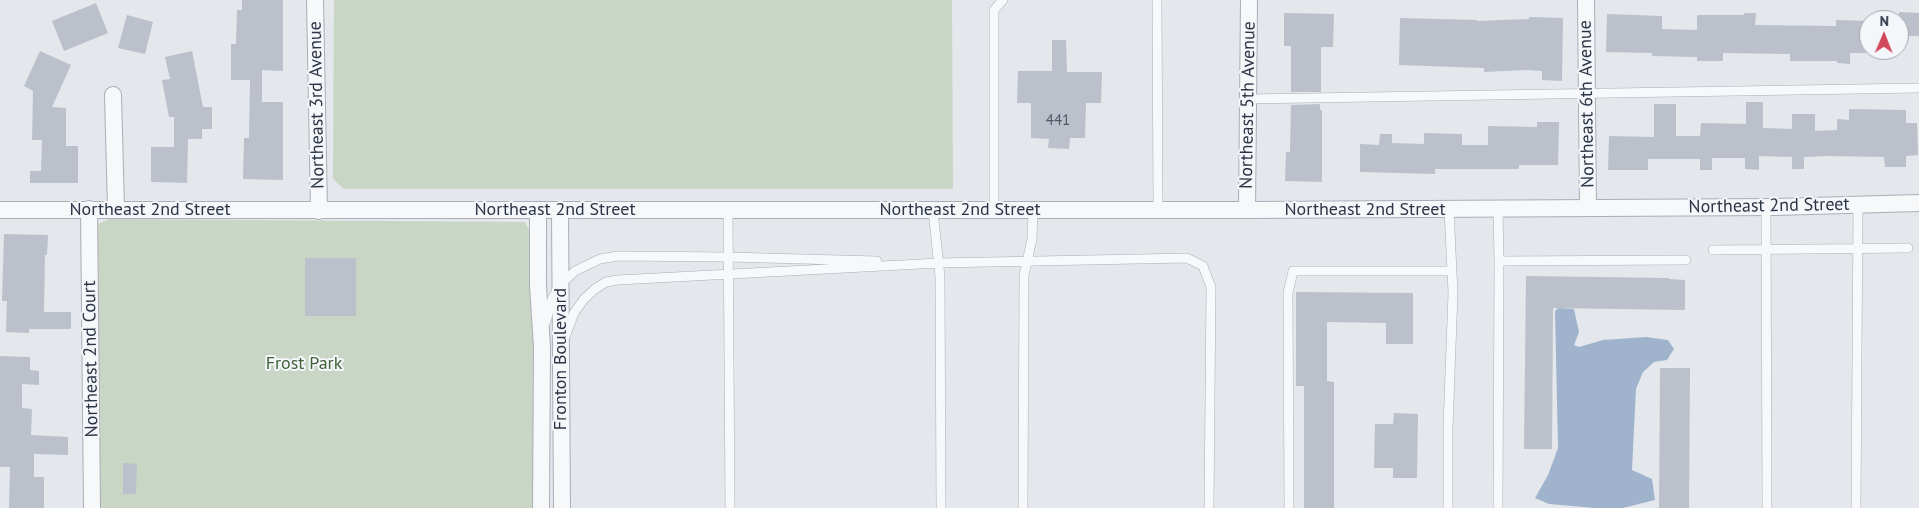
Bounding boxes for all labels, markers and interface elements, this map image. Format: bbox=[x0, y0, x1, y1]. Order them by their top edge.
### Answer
north arrow bbox=[1859, 10, 1909, 60]
text: N bbox=[1879, 12, 1889, 30]
street label: Northeast 6th Avenue bbox=[1575, 20, 1599, 188]
street label: Northeast 3rd Avenue bbox=[305, 21, 329, 189]
street label: Northeast 5th Avenue bbox=[1236, 21, 1260, 189]
house number: 441 bbox=[1046, 112, 1070, 130]
street label: Northeast 2nd Street bbox=[1688, 194, 1850, 218]
street label: Northeast 2nd Street bbox=[69, 199, 231, 221]
street label: Northeast 2nd Street bbox=[474, 199, 636, 221]
street label: Northeast 2nd Street bbox=[879, 199, 1041, 221]
street label: Northeast 2nd Street bbox=[1284, 199, 1446, 221]
street label: Northeast 2nd Court bbox=[79, 280, 103, 438]
street label: Fronton Boulevard bbox=[550, 288, 572, 430]
park label: Frost Park bbox=[266, 353, 342, 375]

